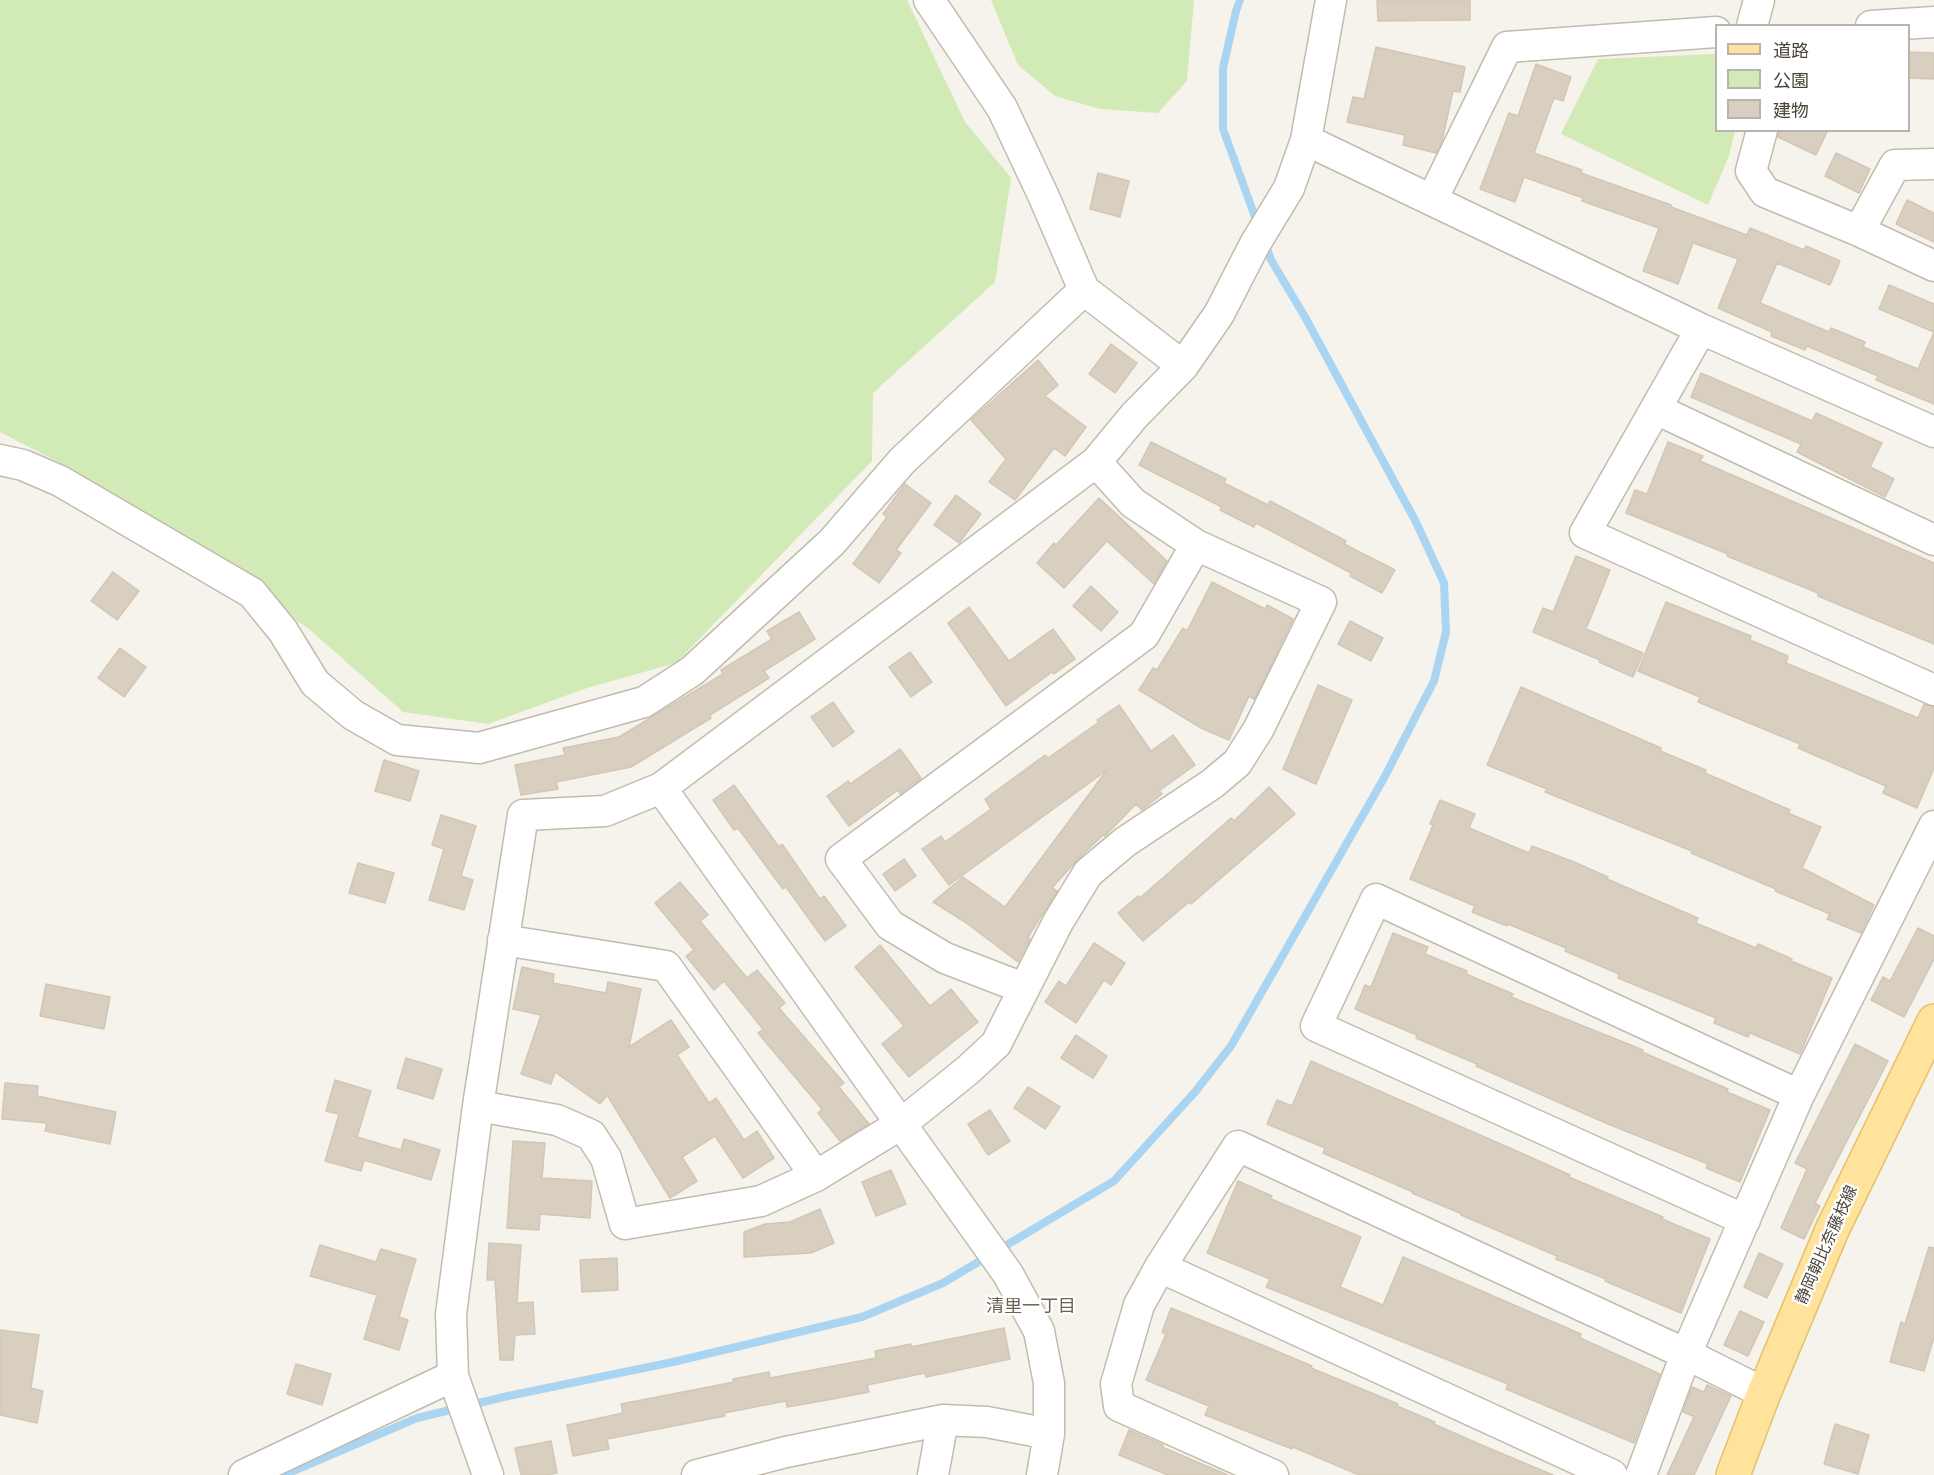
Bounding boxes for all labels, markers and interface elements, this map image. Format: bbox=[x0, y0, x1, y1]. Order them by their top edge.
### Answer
legend bbox=[1715, 24, 1910, 132]
text: 道路 bbox=[1773, 38, 1809, 62]
text: 公園 bbox=[1773, 68, 1809, 92]
text: 建物 bbox=[1773, 98, 1809, 122]
street label: 静岡朝比奈藤枝線 bbox=[1792, 1183, 1862, 1307]
district label: 清里一丁目 bbox=[986, 1296, 1076, 1318]

